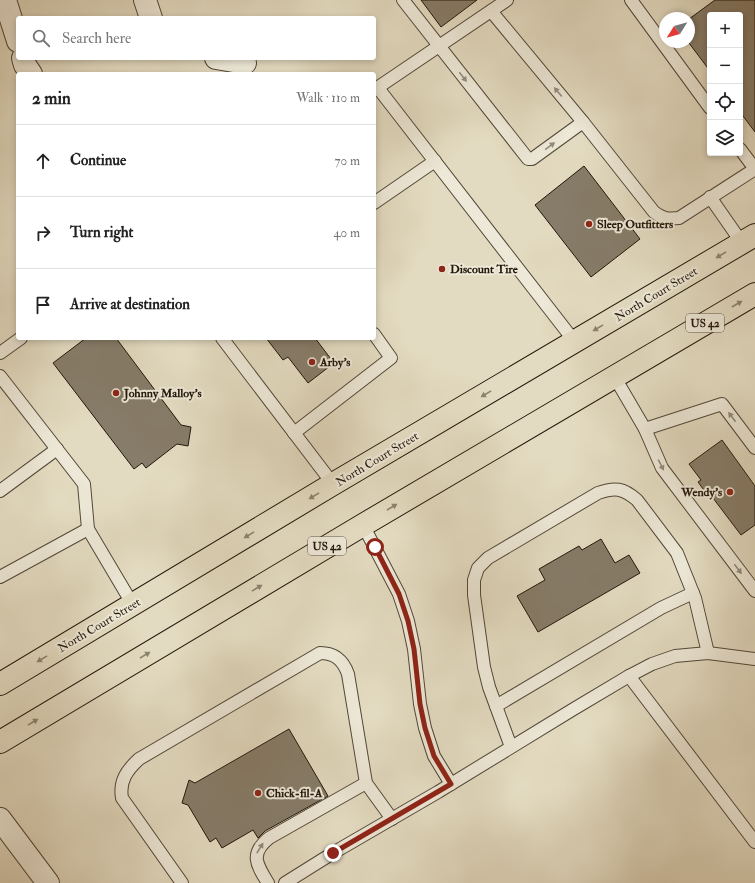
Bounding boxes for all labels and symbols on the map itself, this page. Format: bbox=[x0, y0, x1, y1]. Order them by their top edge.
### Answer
north arrow bbox=[659, 12, 695, 48]
one-way arrow bbox=[459, 72, 468, 83]
one-way arrow bbox=[554, 87, 563, 98]
one-way arrow bbox=[544, 142, 555, 150]
place label: Sleep Outfitters bbox=[597, 217, 673, 232]
marker: Sleep Outfitters bbox=[584, 219, 594, 229]
one-way arrow bbox=[715, 251, 727, 258]
place label: Discount Tire bbox=[450, 262, 519, 277]
marker: Discount Tire bbox=[437, 264, 447, 274]
street label: North Court Street bbox=[612, 264, 701, 325]
one-way arrow bbox=[731, 301, 743, 308]
road number: US 42 bbox=[686, 314, 724, 332]
one-way arrow bbox=[592, 325, 604, 332]
place label: Arby's bbox=[319, 355, 350, 370]
marker: Arby's bbox=[307, 357, 317, 367]
place label: Johnny Malloy's bbox=[123, 386, 202, 401]
marker: Johnny Malloy's bbox=[111, 388, 121, 398]
one-way arrow bbox=[480, 391, 492, 398]
one-way arrow bbox=[728, 411, 736, 422]
street label: North Court Street bbox=[333, 429, 422, 490]
one-way arrow bbox=[658, 459, 664, 471]
place label: Wendy's bbox=[680, 485, 722, 500]
marker: Wendy's bbox=[725, 487, 735, 497]
one-way arrow bbox=[308, 493, 320, 500]
one-way arrow bbox=[386, 504, 398, 511]
one-way arrow bbox=[243, 531, 255, 538]
road number: US 42 bbox=[308, 537, 346, 555]
route start bbox=[366, 538, 384, 556]
one-way arrow bbox=[734, 564, 742, 575]
one-way arrow bbox=[251, 585, 263, 592]
street label: North Court Street bbox=[55, 595, 144, 656]
one-way arrow bbox=[140, 651, 150, 659]
one-way arrow bbox=[37, 655, 47, 663]
one-way arrow bbox=[27, 718, 39, 725]
place label: Chick-fil-A bbox=[266, 786, 323, 801]
marker: Chick-fil-A bbox=[253, 788, 263, 798]
one-way arrow bbox=[256, 843, 264, 853]
route end bbox=[324, 844, 342, 862]

